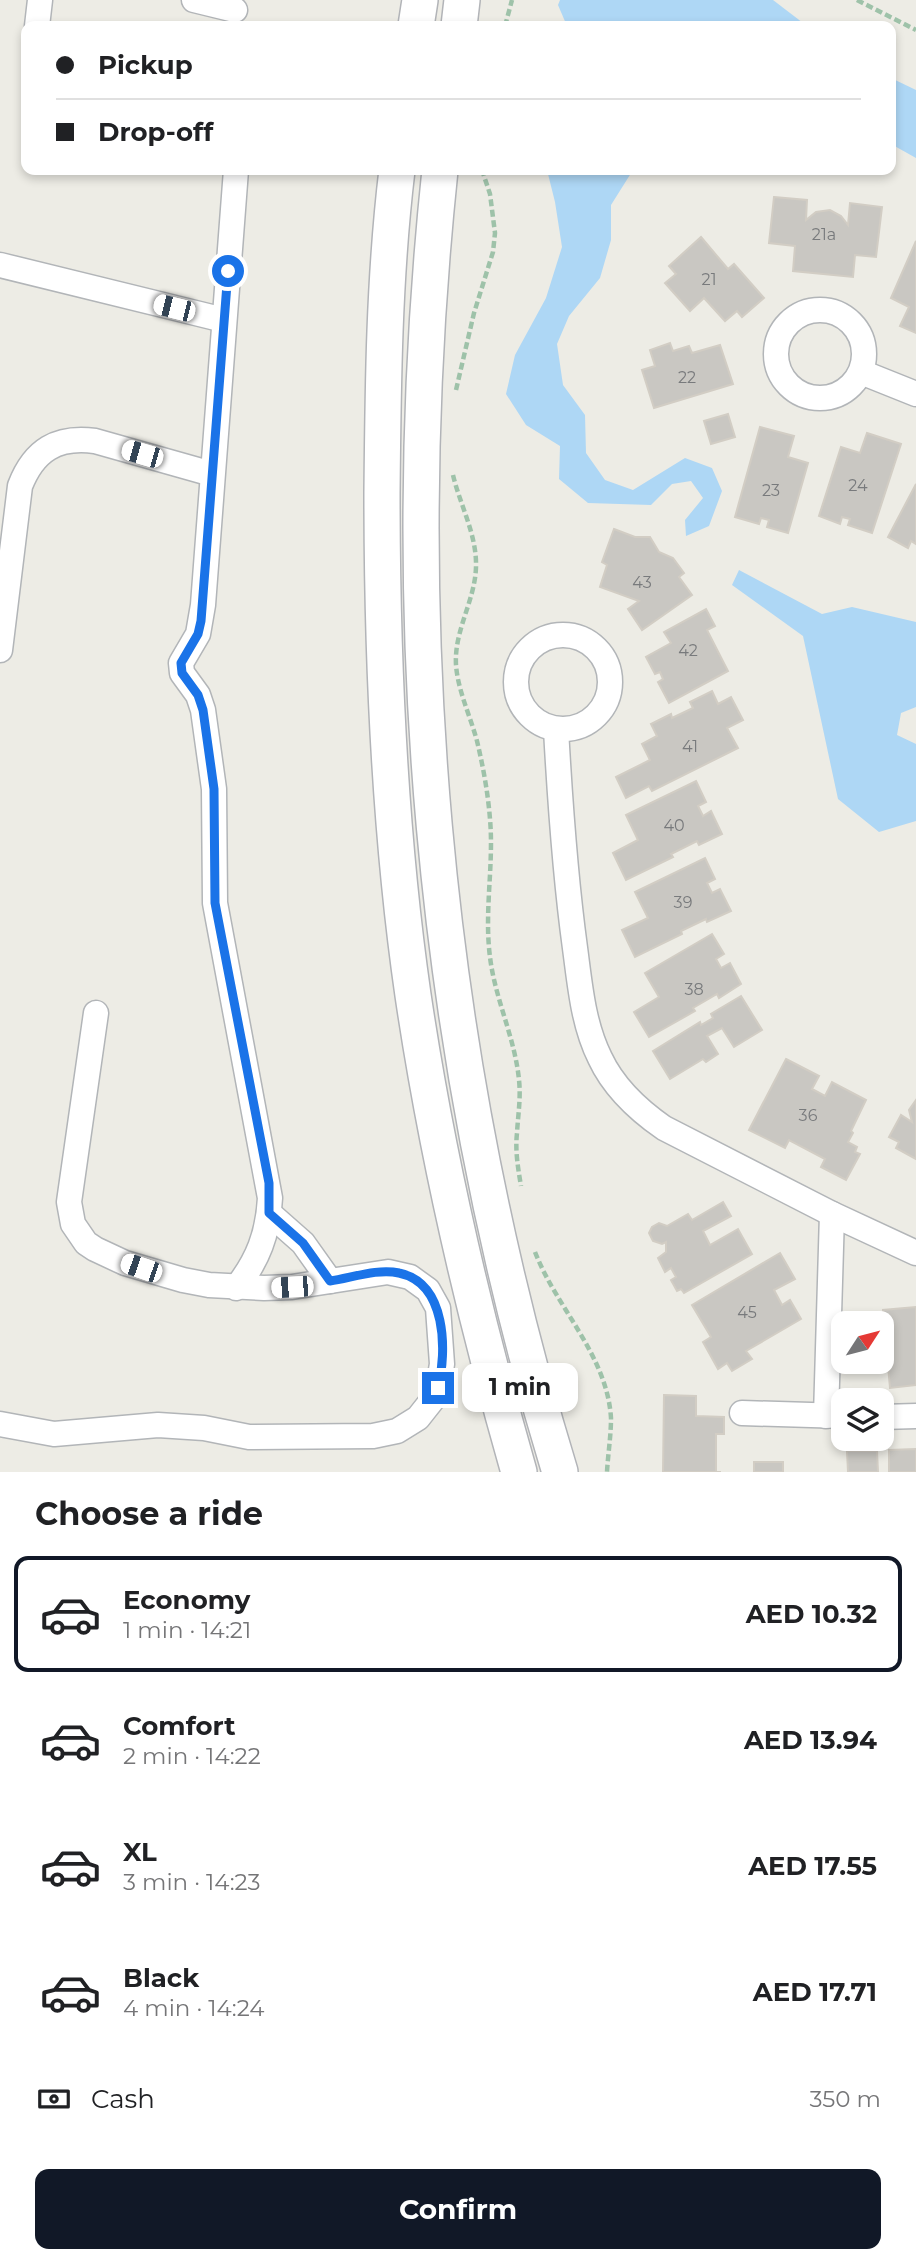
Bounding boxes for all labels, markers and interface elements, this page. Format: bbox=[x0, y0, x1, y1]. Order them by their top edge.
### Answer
text: Pickup bbox=[98, 49, 193, 81]
text: Drop-off bbox=[98, 116, 213, 148]
house number: 21a bbox=[812, 225, 836, 244]
route start bbox=[212, 255, 244, 287]
house number: 21 bbox=[702, 270, 716, 289]
car bbox=[152, 293, 197, 323]
house number: 22 bbox=[678, 368, 696, 387]
car bbox=[119, 438, 166, 470]
house number: 24 bbox=[848, 476, 868, 495]
house number: 23 bbox=[762, 481, 780, 500]
house number: 43 bbox=[632, 573, 652, 592]
house number: 42 bbox=[678, 641, 698, 660]
house number: 41 bbox=[682, 737, 698, 756]
house number: 40 bbox=[663, 816, 685, 835]
house number: 39 bbox=[674, 893, 692, 912]
house number: 38 bbox=[684, 980, 704, 999]
house number: 36 bbox=[799, 1106, 818, 1125]
car bbox=[118, 1251, 165, 1285]
car bbox=[271, 1275, 314, 1299]
house number: 45 bbox=[737, 1303, 757, 1322]
north arrow bbox=[831, 1311, 894, 1374]
map controls bbox=[831, 1311, 894, 1451]
callout: 1 min bbox=[462, 1364, 578, 1412]
route end bbox=[422, 1372, 454, 1404]
text: 1 min bbox=[489, 1373, 551, 1401]
button: layers bbox=[831, 1388, 894, 1451]
text: Choose a ride bbox=[35, 1494, 263, 1533]
icon: car bbox=[39, 1583, 102, 1646]
text: Economy bbox=[123, 1584, 250, 1616]
text: AED 10.32 bbox=[746, 1598, 877, 1630]
text: 1 min · 14:21 bbox=[123, 1616, 251, 1644]
icon: car bbox=[39, 1709, 102, 1772]
text: Comfort bbox=[123, 1710, 235, 1742]
text: AED 13.94 bbox=[744, 1724, 877, 1756]
text: 2 min · 14:22 bbox=[123, 1742, 261, 1770]
icon: car bbox=[39, 1835, 102, 1898]
text: XL bbox=[123, 1836, 157, 1868]
text: AED 17.55 bbox=[748, 1850, 877, 1882]
text: 3 min · 14:23 bbox=[123, 1868, 261, 1896]
icon: car bbox=[39, 1961, 102, 2024]
text: Black bbox=[123, 1962, 199, 1994]
text: AED 17.71 bbox=[753, 1976, 877, 2008]
text: 4 min · 14:24 bbox=[123, 1994, 265, 2022]
icon: cash bbox=[35, 2080, 73, 2118]
text: Cash bbox=[91, 2083, 155, 2115]
text: 350 m bbox=[810, 2085, 881, 2113]
button: Confirm bbox=[35, 2169, 881, 2249]

